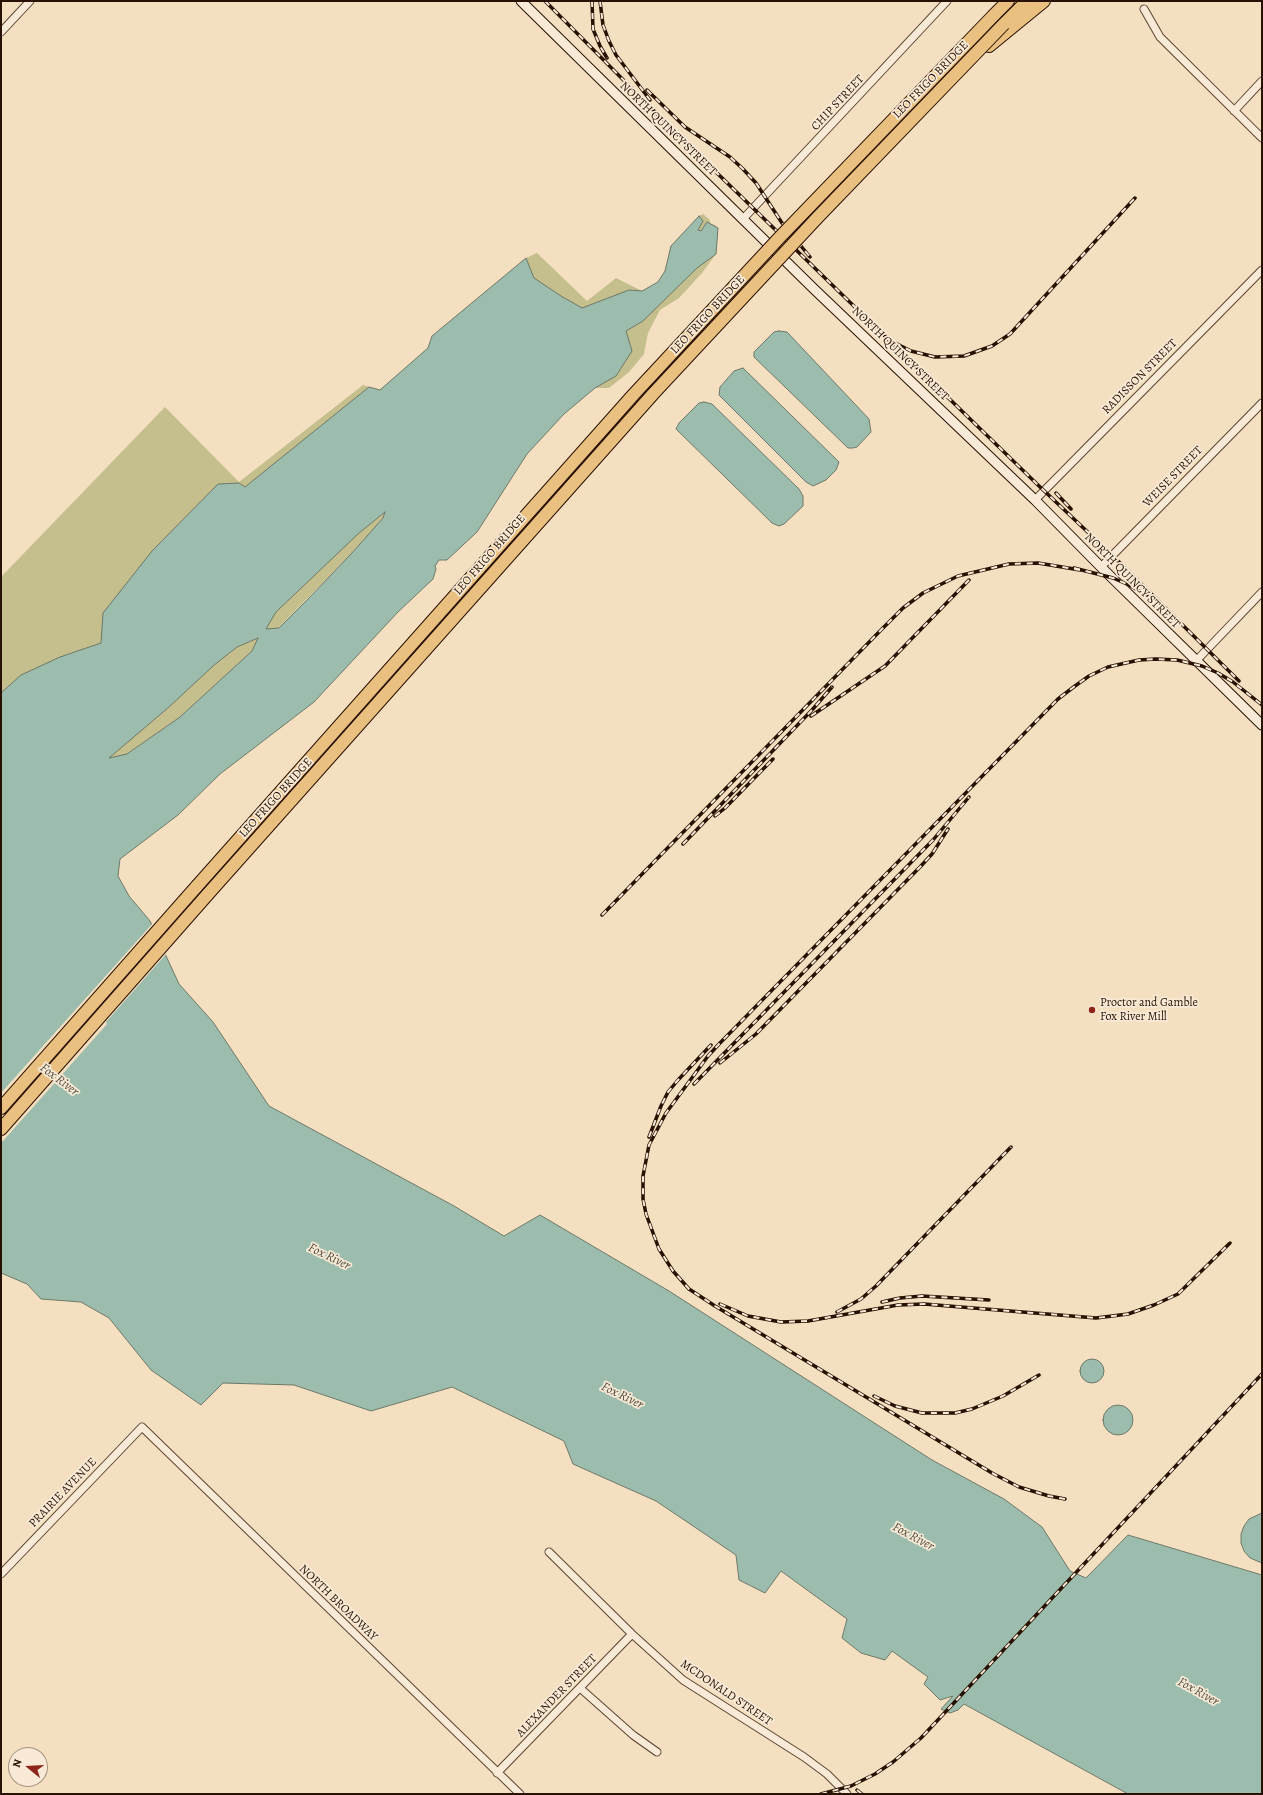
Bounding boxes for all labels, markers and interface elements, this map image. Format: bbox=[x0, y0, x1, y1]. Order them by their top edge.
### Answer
street label: LEO FRIGO BRIDGE bbox=[890, 38, 972, 122]
street label: CHIP STREET bbox=[809, 72, 867, 134]
street label: NORTH QUINCY STREET bbox=[617, 79, 719, 179]
street label: LEO FRIGO BRIDGE bbox=[668, 273, 748, 357]
street label: NORTH QUINCY STREET bbox=[849, 304, 951, 404]
street label: RADISSON STREET bbox=[1100, 337, 1180, 417]
street label: WEISE STREET bbox=[1140, 443, 1206, 511]
street label: LEO FRIGO BRIDGE bbox=[451, 512, 529, 598]
street label: NORTH QUINCY STREET bbox=[1081, 530, 1183, 632]
street label: LEO FRIGO BRIDGE bbox=[236, 755, 316, 841]
place label: Proctor and Gamble Fox River Mill bbox=[1100, 996, 1198, 1024]
marker: Proctor and Gamble Fox River Mill bbox=[1087, 1005, 1097, 1015]
water label: Fox River bbox=[36, 1060, 82, 1100]
water label: Fox River bbox=[306, 1240, 352, 1274]
water label: Fox River bbox=[599, 1379, 645, 1413]
street label: PRAIRIE AVENUE bbox=[26, 1455, 100, 1531]
water label: Fox River bbox=[890, 1520, 936, 1554]
street label: NORTH BROADWAY bbox=[296, 1562, 380, 1644]
street label: ALEXANDER STREET bbox=[514, 1652, 600, 1740]
street label: MCDONALD STREET bbox=[677, 1657, 775, 1729]
water label: Fox River bbox=[1175, 1674, 1221, 1710]
north arrow bbox=[8, 1747, 48, 1787]
text: N bbox=[9, 1757, 25, 1770]

